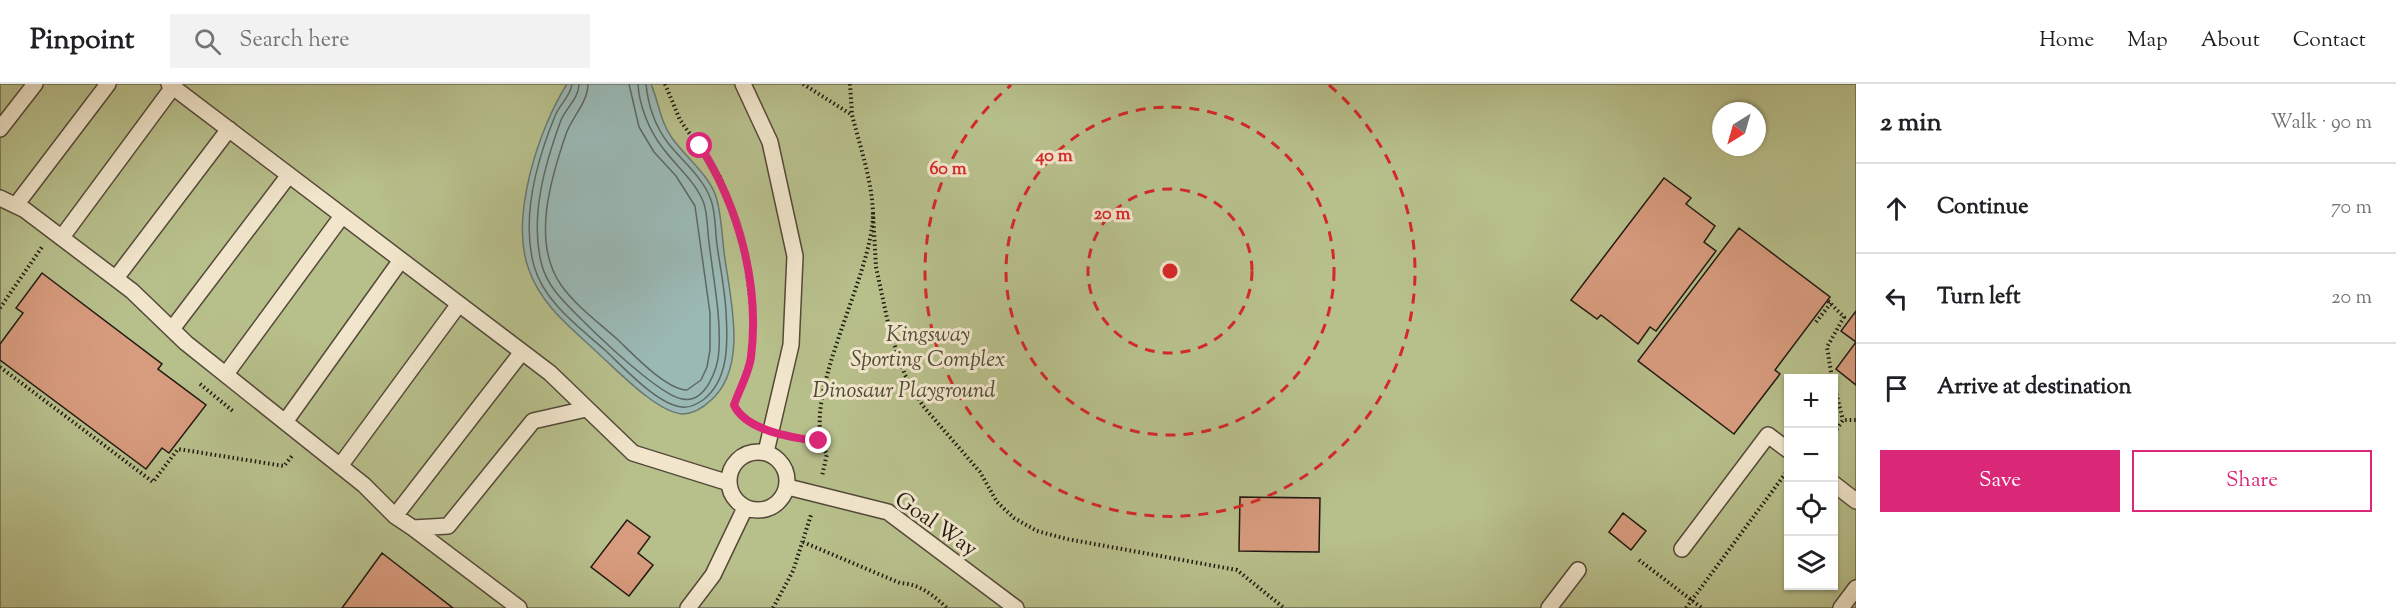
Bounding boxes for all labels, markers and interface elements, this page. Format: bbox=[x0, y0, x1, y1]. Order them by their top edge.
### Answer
search box bbox=[170, 14, 590, 68]
text: Pinpoint bbox=[30, 21, 134, 61]
icon: search bbox=[191, 25, 224, 58]
text: Search here bbox=[239, 25, 350, 57]
text: Home bbox=[2039, 26, 2094, 56]
text: Map bbox=[2127, 26, 2168, 56]
text: About bbox=[2201, 26, 2260, 56]
text: Contact bbox=[2293, 26, 2366, 56]
north arrow bbox=[1712, 102, 1766, 156]
text: 2 min bbox=[1880, 105, 1942, 142]
text: Walk · 90 m bbox=[2270, 109, 2372, 138]
route start bbox=[686, 132, 712, 158]
text: 40 m bbox=[1034, 144, 1073, 170]
text: 60 m bbox=[929, 157, 967, 183]
icon: ahead bbox=[1880, 192, 1913, 225]
text: Continue bbox=[1937, 192, 2028, 224]
text: 70 m bbox=[2331, 194, 2372, 223]
text: 20 m bbox=[1094, 202, 1130, 228]
centre of rings bbox=[1160, 261, 1180, 281]
icon: left bbox=[1880, 282, 1913, 315]
text: Turn left bbox=[1937, 282, 2020, 314]
text: 20 m bbox=[2331, 284, 2372, 313]
park label: Kingsway Sporting Complex bbox=[851, 320, 1005, 377]
icon: arrive bbox=[1880, 372, 1913, 405]
text: Arrive at destination bbox=[1937, 372, 2132, 404]
map controls bbox=[1784, 374, 1838, 590]
button: + bbox=[1784, 374, 1838, 428]
park label: Dinosaur Playground bbox=[813, 376, 995, 408]
route end bbox=[805, 427, 831, 453]
button: − bbox=[1784, 428, 1838, 482]
button: Save bbox=[1880, 450, 2120, 512]
button: Share bbox=[2132, 450, 2372, 512]
button: locate bbox=[1784, 482, 1838, 536]
street label: Goal Way bbox=[887, 485, 983, 566]
button: layers bbox=[1784, 536, 1838, 590]

